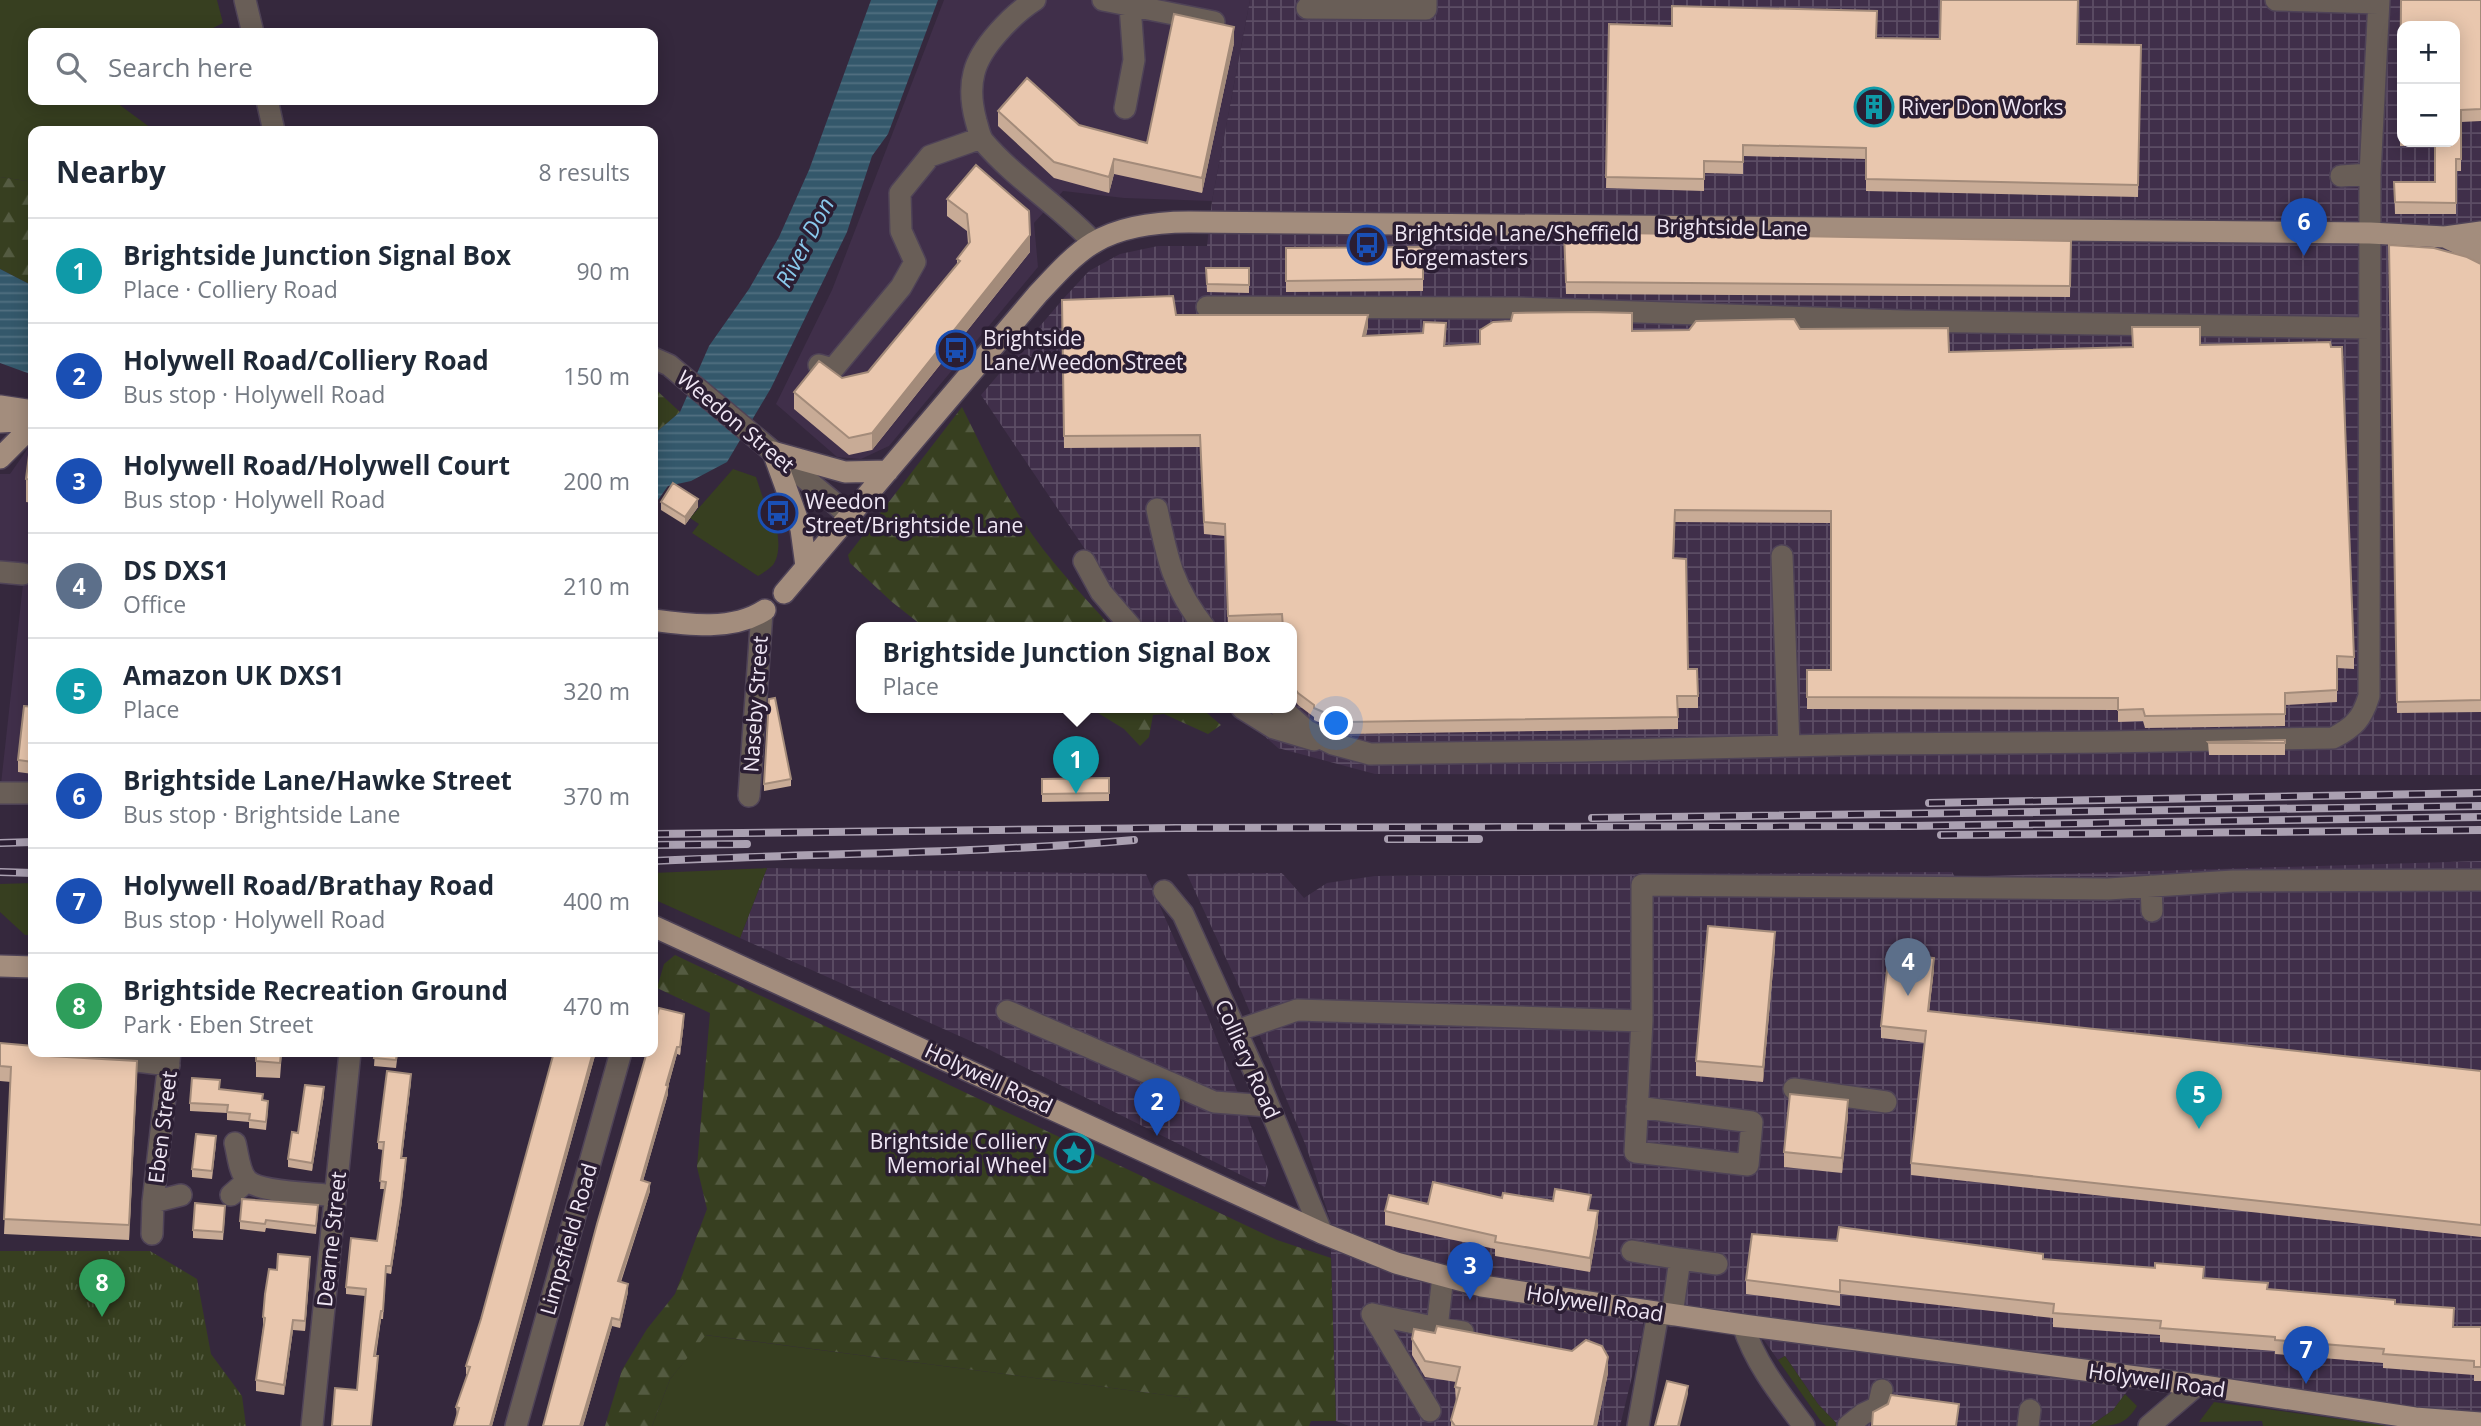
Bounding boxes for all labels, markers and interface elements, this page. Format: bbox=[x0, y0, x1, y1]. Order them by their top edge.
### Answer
map controls bbox=[2397, 21, 2460, 147]
button: + bbox=[2397, 21, 2460, 84]
search box bbox=[28, 28, 658, 105]
icon: search bbox=[52, 48, 90, 86]
text: Search here bbox=[108, 49, 253, 85]
button: − bbox=[2397, 84, 2460, 147]
building icon: River Don Works bbox=[1853, 86, 1895, 128]
place label: River Don Works bbox=[1901, 93, 2063, 121]
text: Nearby bbox=[56, 151, 166, 192]
text: 8 results bbox=[539, 156, 630, 188]
water label: River Don bbox=[767, 191, 841, 293]
pin: 6 bbox=[2281, 198, 2327, 256]
street label: Brightside Lane bbox=[1656, 212, 1808, 242]
place label: Brightside Lane/Sheffield Forgemasters bbox=[1394, 219, 1639, 271]
bus stop icon: Brightside Lane/Sheffield Forgemasters bbox=[1346, 224, 1388, 266]
text: Brightside Junction Signal Box bbox=[123, 237, 511, 273]
text: 1 bbox=[72, 255, 86, 287]
text: 90 m bbox=[576, 255, 630, 287]
text: Place · Colliery Road bbox=[123, 273, 338, 305]
place label: Brightside Lane/Weedon Street bbox=[983, 324, 1183, 376]
bus stop icon: Brightside Lane/Weedon Street bbox=[935, 329, 977, 371]
text: Holywell Road/Colliery Road bbox=[123, 342, 489, 378]
text: 2 bbox=[72, 360, 86, 392]
text: 150 m bbox=[563, 360, 630, 392]
street label: Weedon Street bbox=[671, 364, 801, 478]
text: Bus stop · Holywell Road bbox=[123, 378, 385, 410]
text: Holywell Road/Holywell Court bbox=[123, 447, 510, 483]
text: 3 bbox=[72, 465, 86, 497]
text: 200 m bbox=[563, 465, 630, 497]
text: Bus stop · Holywell Road bbox=[123, 483, 385, 515]
place label: Weedon Street/Brightside Lane bbox=[805, 487, 1023, 539]
bus stop icon: Weedon Street/Brightside Lane bbox=[757, 492, 799, 534]
text: DS DXS1 bbox=[123, 552, 229, 588]
text: 4 bbox=[72, 570, 86, 602]
text: 210 m bbox=[563, 570, 630, 602]
text: Office bbox=[123, 588, 186, 620]
popup bbox=[856, 622, 1297, 713]
text: Brightside Junction Signal Box bbox=[882, 634, 1271, 670]
street label: Naseby Street bbox=[736, 635, 774, 773]
text: Amazon UK DXS1 bbox=[123, 657, 344, 693]
text: Place bbox=[882, 670, 939, 702]
text: 5 bbox=[72, 675, 86, 707]
text: 320 m bbox=[563, 675, 630, 707]
text: Place bbox=[123, 693, 179, 725]
your location bbox=[1319, 706, 1353, 740]
pin: 1 bbox=[1053, 736, 1099, 794]
text: Brightside Lane/Hawke Street bbox=[123, 762, 512, 798]
text: 6 bbox=[72, 780, 86, 812]
text: 370 m bbox=[563, 780, 630, 812]
text: Bus stop · Brightside Lane bbox=[123, 798, 400, 830]
text: Holywell Road/Brathay Road bbox=[123, 867, 494, 903]
text: 7 bbox=[72, 885, 86, 917]
text: 400 m bbox=[563, 885, 630, 917]
text: Bus stop · Holywell Road bbox=[123, 903, 385, 935]
pin: 4 bbox=[1885, 938, 1931, 996]
text: Brightside Recreation Ground bbox=[123, 972, 508, 1008]
text: 8 bbox=[72, 990, 86, 1022]
text: 470 m bbox=[563, 990, 630, 1022]
street label: Colliery Road bbox=[1209, 995, 1287, 1123]
text: Park · Eben Street bbox=[123, 1008, 313, 1040]
street label: Holywell Road bbox=[920, 1036, 1058, 1120]
street label: Eben Street bbox=[141, 1069, 183, 1185]
pin: 5 bbox=[2176, 1071, 2222, 1129]
pin: 2 bbox=[1134, 1078, 1180, 1136]
place label: Brightside Colliery Memorial Wheel bbox=[870, 1127, 1047, 1179]
place icon: Brightside Colliery Memorial Wheel bbox=[1053, 1132, 1095, 1174]
street label: Limpsfield Road bbox=[533, 1160, 603, 1318]
street label: Dearne Street bbox=[310, 1170, 352, 1308]
pin: 3 bbox=[1447, 1242, 1493, 1300]
pin: 8 bbox=[79, 1259, 125, 1317]
street label: Holywell Road bbox=[1525, 1278, 1665, 1328]
pin: 7 bbox=[2283, 1326, 2329, 1384]
street label: Holywell Road bbox=[2087, 1357, 2227, 1403]

